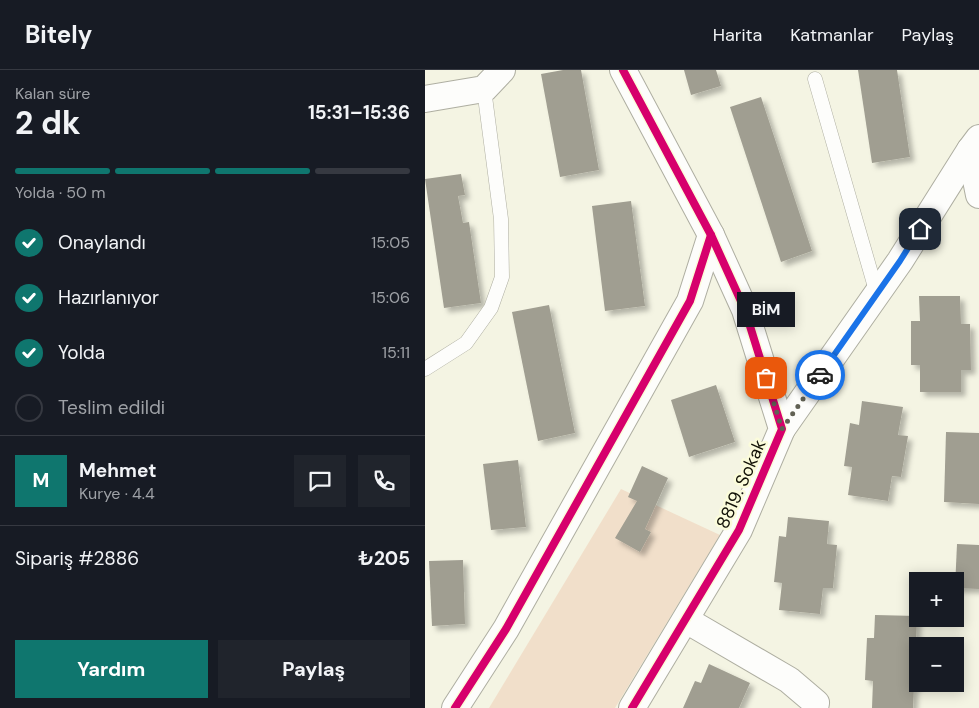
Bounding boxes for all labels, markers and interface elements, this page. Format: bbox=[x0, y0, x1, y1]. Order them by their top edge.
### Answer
text: Bitely bbox=[25, 19, 92, 50]
text: Harita bbox=[713, 23, 762, 47]
text: Katmanlar bbox=[790, 23, 874, 47]
text: Paylaş bbox=[902, 23, 954, 47]
text: Kalan süre bbox=[15, 83, 90, 104]
text: 15:31–15:36 bbox=[308, 100, 410, 125]
text: 2 dk bbox=[15, 102, 80, 144]
text: Yolda · 50 m bbox=[15, 182, 106, 203]
pin bbox=[899, 208, 941, 250]
icon: home bbox=[906, 215, 934, 243]
icon: check bbox=[15, 229, 43, 257]
text: Onaylandı bbox=[58, 230, 146, 255]
text: 15:05 bbox=[371, 232, 410, 253]
icon: check bbox=[15, 284, 43, 312]
text: Hazırlanıyor bbox=[58, 285, 159, 310]
text: 15:06 bbox=[371, 287, 410, 308]
callout: BİM bbox=[737, 293, 795, 328]
text: BİM bbox=[752, 299, 780, 320]
icon: check bbox=[15, 339, 43, 367]
text: Yolda bbox=[58, 340, 105, 365]
text: 15:11 bbox=[382, 342, 410, 363]
courier bbox=[795, 350, 845, 400]
pin bbox=[745, 357, 787, 399]
icon: car bbox=[806, 361, 834, 389]
icon: bag bbox=[752, 364, 780, 392]
text: Teslim edildi bbox=[58, 395, 165, 420]
street label: 8819. Sokak bbox=[711, 436, 771, 532]
button: chat bbox=[294, 455, 346, 507]
button: phone bbox=[358, 455, 410, 507]
text: Mehmet bbox=[79, 458, 156, 483]
text: M bbox=[33, 468, 49, 493]
text: Kurye · 4.4 bbox=[79, 483, 155, 504]
text: Sipariş #2886 bbox=[15, 546, 139, 571]
text: ₺205 bbox=[358, 546, 410, 571]
map controls bbox=[909, 572, 964, 692]
button: + bbox=[909, 572, 964, 627]
button: − bbox=[909, 637, 964, 692]
button: Yardım bbox=[15, 640, 208, 698]
button: Paylaş bbox=[218, 640, 410, 698]

